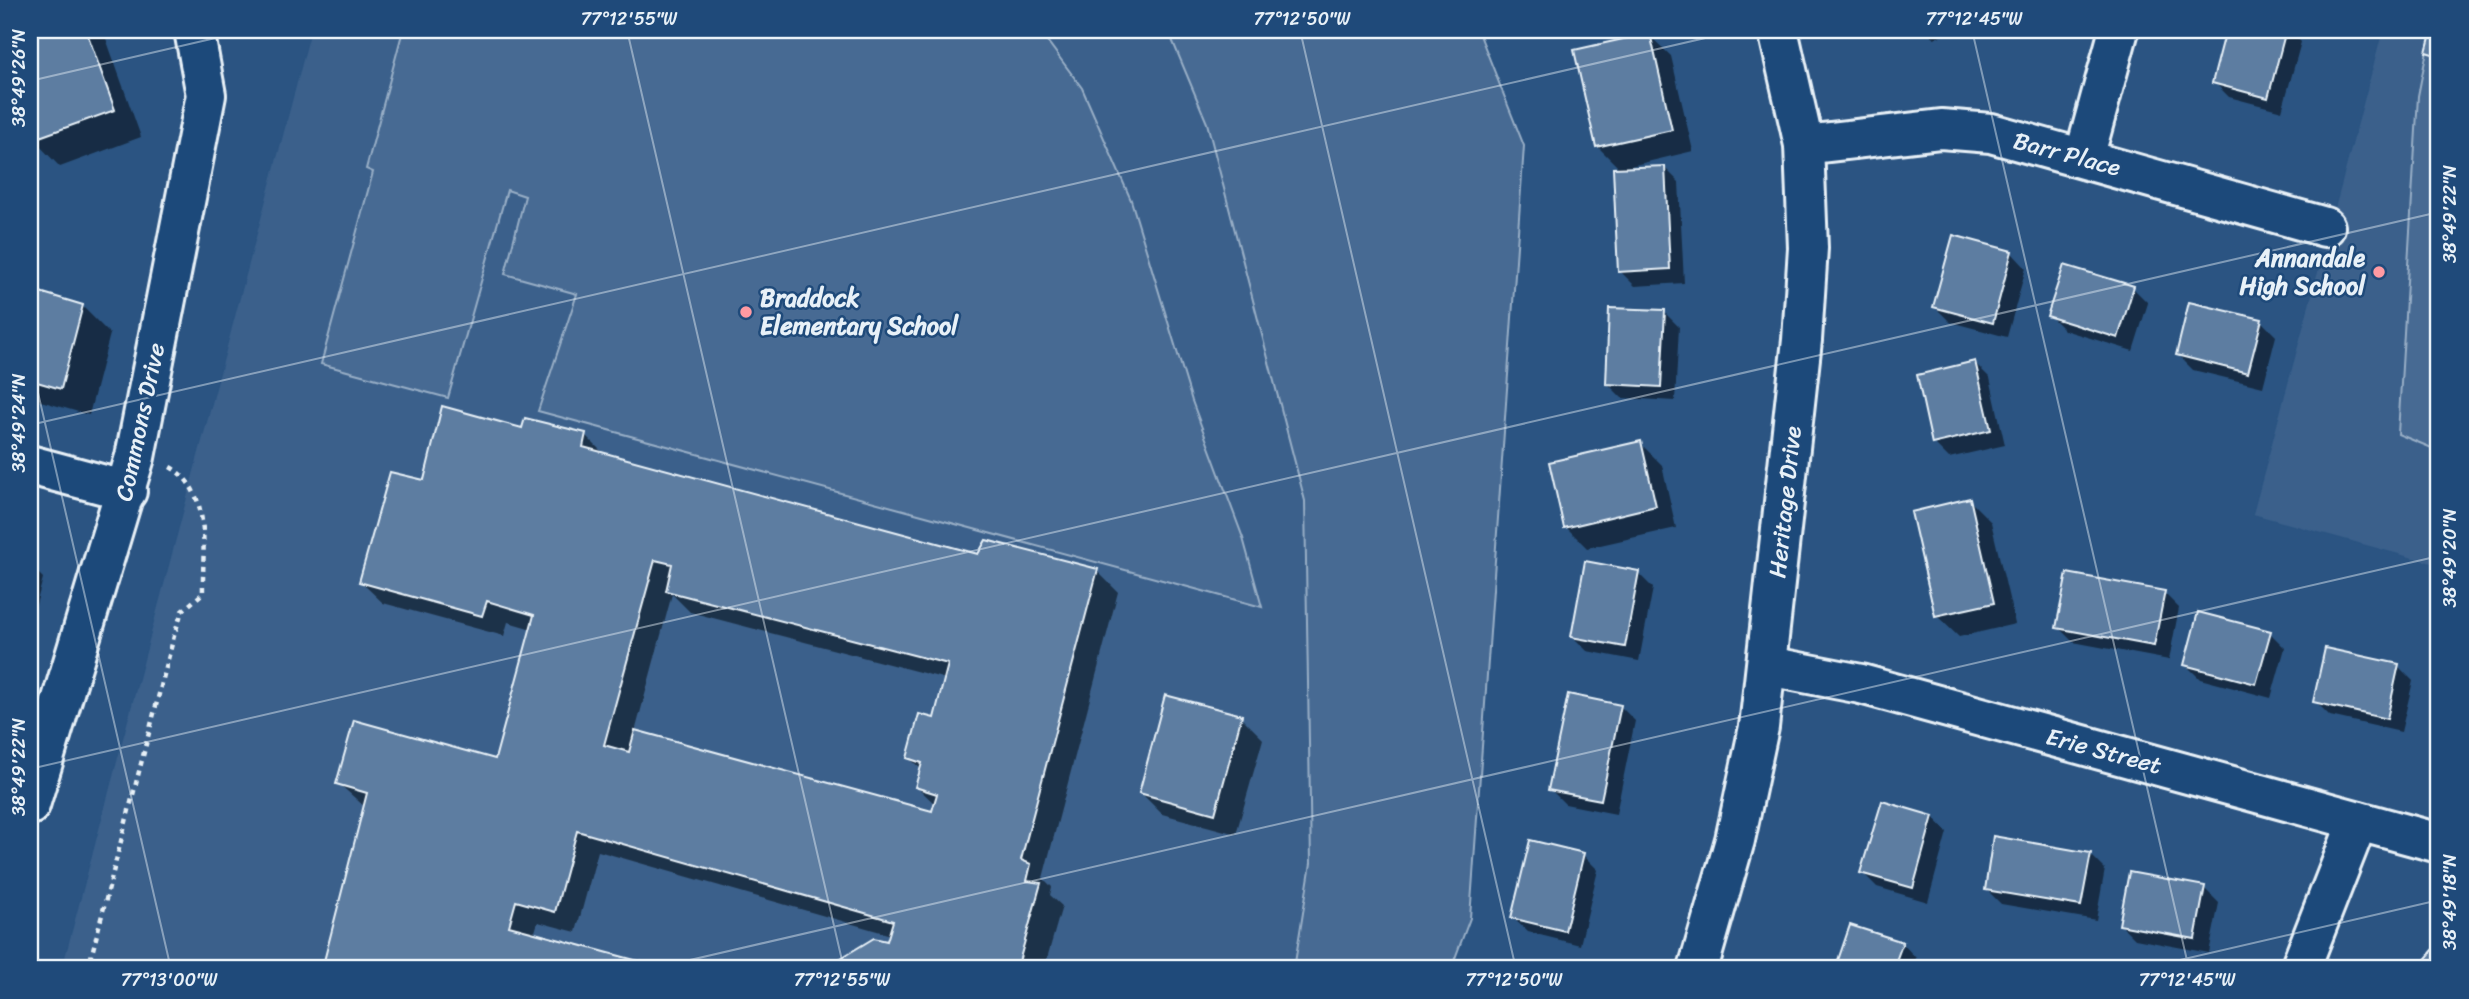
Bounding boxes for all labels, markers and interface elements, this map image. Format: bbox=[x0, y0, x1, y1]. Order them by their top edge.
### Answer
text: 77°12'55"W bbox=[581, 3, 678, 35]
text: 77°12'50"W bbox=[1254, 3, 1352, 35]
text: 77°12'45"W bbox=[1926, 3, 2023, 35]
text: 38°49'26"N bbox=[3, 28, 35, 127]
street label: Barr Place bbox=[2009, 120, 2126, 189]
text: 38°49'22"N bbox=[2434, 164, 2466, 263]
place label: Annandale High School bbox=[2240, 237, 2366, 307]
marker: Annandale High School bbox=[2371, 264, 2387, 280]
place label: Braddock Elementary School bbox=[760, 277, 959, 347]
marker: Braddock Elementary School bbox=[738, 304, 754, 320]
street label: Commons Drive bbox=[103, 339, 177, 505]
text: 38°49'24"N bbox=[3, 373, 35, 473]
street label: Heritage Drive bbox=[1756, 424, 1814, 580]
text: 38°49'20"N bbox=[2434, 508, 2466, 608]
street label: Erie Street bbox=[2041, 715, 2167, 787]
text: 38°49'22"N bbox=[3, 717, 35, 816]
text: 38°49'18"N bbox=[2434, 854, 2466, 950]
text: 77°13'00"W bbox=[121, 964, 218, 996]
text: 77°12'55"W bbox=[794, 964, 891, 996]
text: 77°12'50"W bbox=[1466, 964, 1564, 996]
text: 77°12'45"W bbox=[2139, 964, 2236, 996]

